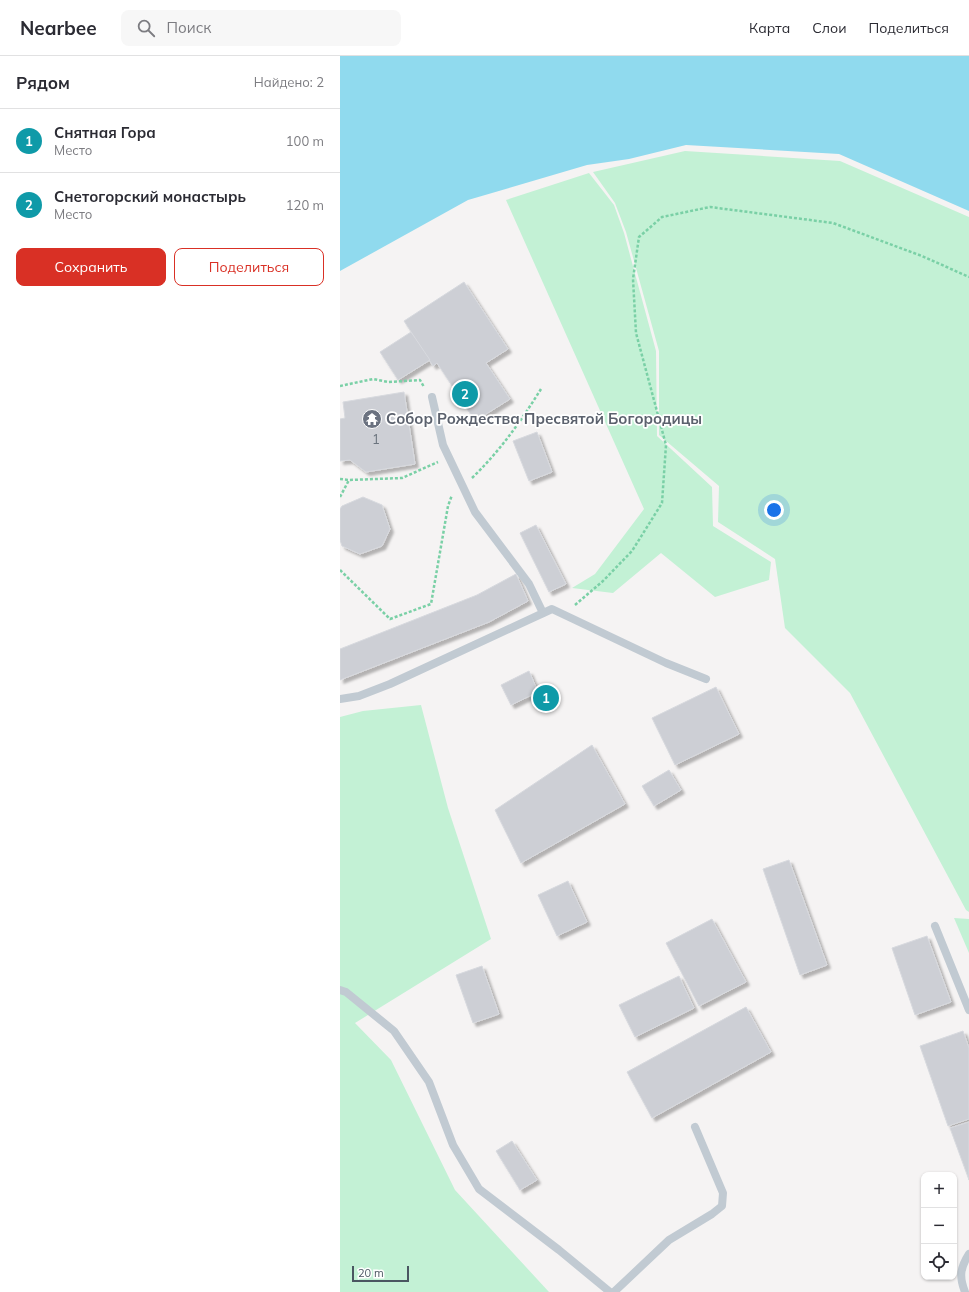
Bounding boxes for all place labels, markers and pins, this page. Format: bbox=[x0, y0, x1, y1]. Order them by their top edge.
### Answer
pin: 2 bbox=[452, 379, 478, 409]
temple icon: Собор Рождества Пресвятой Богородицы bbox=[361, 408, 383, 430]
place label: Собор Рождества Пресвятой Богородицы bbox=[386, 409, 702, 428]
pin: 1 bbox=[533, 683, 559, 713]

